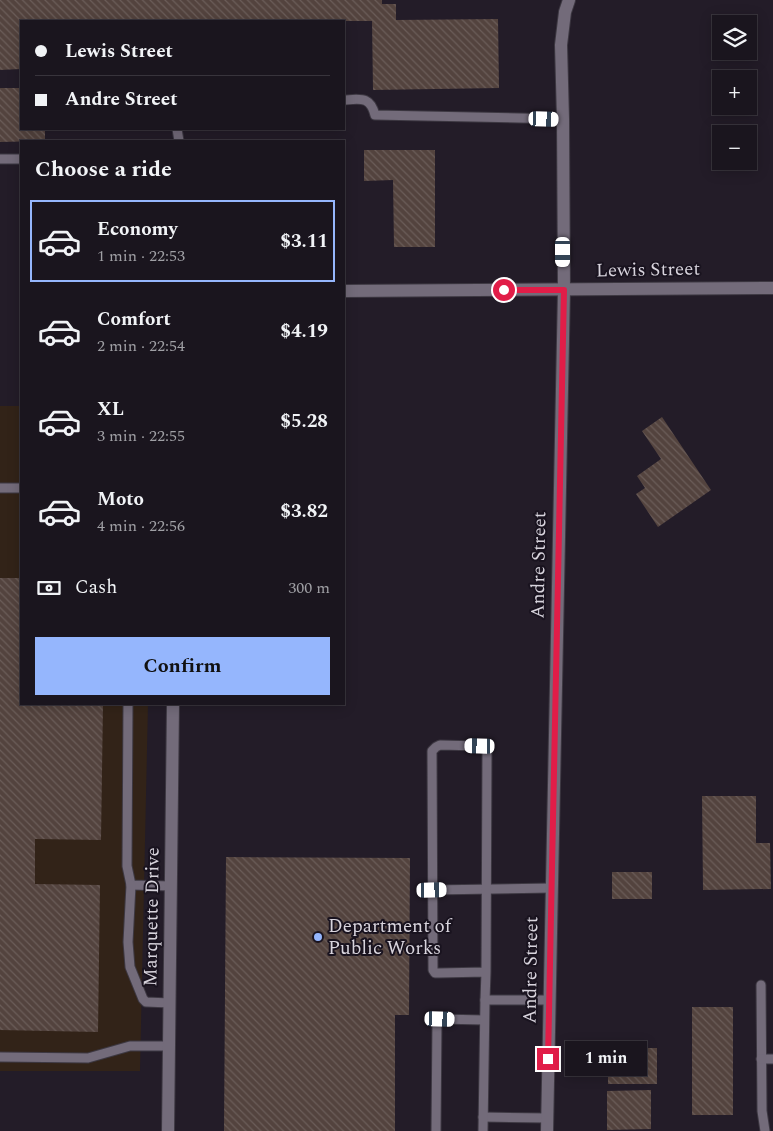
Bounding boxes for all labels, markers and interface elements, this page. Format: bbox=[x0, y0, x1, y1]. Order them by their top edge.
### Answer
map controls bbox=[712, 15, 757, 170]
button: layers bbox=[712, 15, 757, 60]
text: Lewis Street bbox=[65, 37, 173, 66]
button: + bbox=[712, 70, 757, 115]
text: Andre Street bbox=[65, 85, 178, 114]
car bbox=[528, 111, 559, 127]
button: − bbox=[712, 125, 757, 170]
text: Choose a ride bbox=[35, 153, 172, 186]
text: Economy bbox=[97, 215, 178, 244]
icon: car bbox=[37, 219, 82, 264]
text: $3.11 bbox=[280, 227, 328, 256]
car bbox=[555, 237, 570, 267]
text: 1 min · 22:53 bbox=[97, 244, 185, 268]
street label: Lewis Street bbox=[596, 255, 701, 285]
route start bbox=[493, 279, 515, 301]
text: Comfort bbox=[97, 305, 171, 334]
icon: car bbox=[37, 309, 82, 354]
text: $4.19 bbox=[280, 317, 328, 346]
text: 2 min · 22:54 bbox=[97, 334, 185, 358]
text: XL bbox=[97, 395, 124, 424]
icon: car bbox=[37, 399, 82, 444]
text: $5.28 bbox=[280, 407, 328, 436]
text: 3 min · 22:55 bbox=[97, 424, 185, 448]
text: Moto bbox=[97, 485, 144, 514]
icon: car bbox=[37, 489, 82, 534]
text: $3.82 bbox=[280, 497, 328, 526]
street label: Andre Street bbox=[524, 511, 554, 619]
text: 4 min · 22:56 bbox=[97, 514, 185, 538]
text: Cash bbox=[75, 573, 117, 602]
icon: cash bbox=[35, 574, 63, 602]
text: 300 m bbox=[288, 576, 330, 600]
button: Confirm bbox=[35, 637, 330, 695]
car bbox=[464, 738, 495, 754]
street label: Marquette Drive bbox=[136, 847, 168, 987]
car bbox=[416, 882, 447, 898]
place label: Department of Public Works bbox=[328, 912, 453, 963]
street label: Andre Street bbox=[516, 916, 546, 1024]
marker: Department of Public Works bbox=[312, 931, 324, 943]
car bbox=[424, 1011, 455, 1027]
callout: 1 min bbox=[566, 1042, 648, 1076]
text: 1 min bbox=[585, 1046, 627, 1070]
route end bbox=[537, 1048, 559, 1070]

